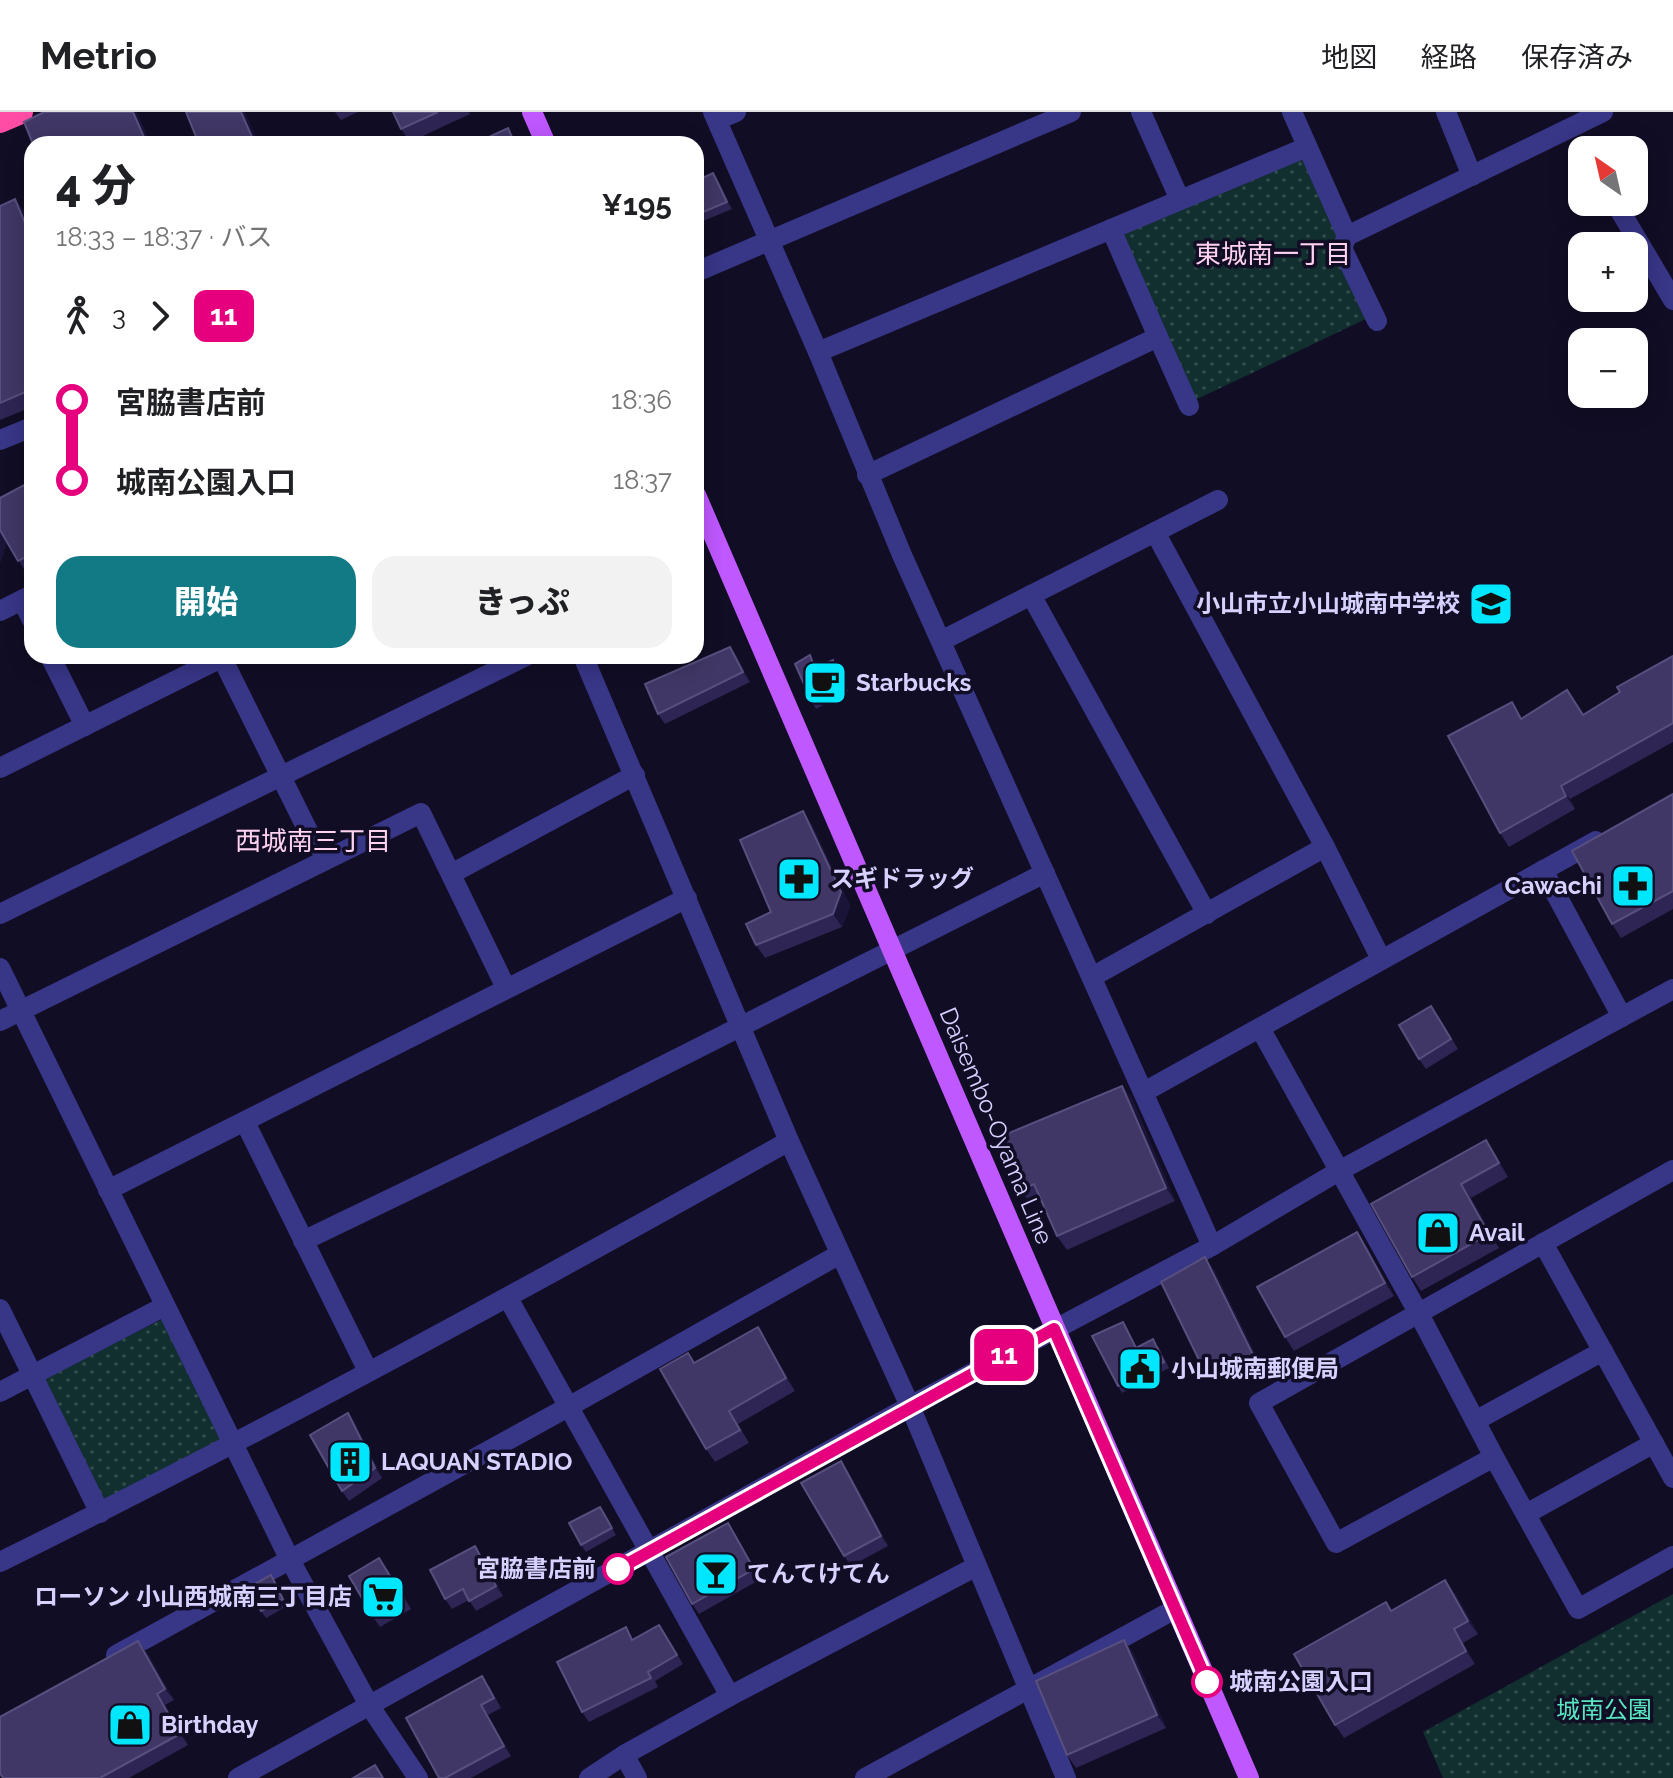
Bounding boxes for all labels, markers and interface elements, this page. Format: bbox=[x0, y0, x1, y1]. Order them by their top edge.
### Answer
text: Metrio bbox=[40, 33, 157, 78]
text: 地図 bbox=[1321, 41, 1377, 74]
text: 経路 bbox=[1421, 41, 1477, 74]
text: 保存済み bbox=[1521, 41, 1633, 74]
north arrow bbox=[1568, 136, 1648, 216]
map controls bbox=[1568, 136, 1648, 408]
text: 4 分 bbox=[56, 160, 136, 211]
text: ¥195 bbox=[602, 187, 672, 222]
text: 18:33 – 18:37 · バス bbox=[56, 222, 273, 252]
button: + bbox=[1568, 232, 1648, 312]
district label: 東城南一丁目 bbox=[1195, 239, 1351, 269]
icon: walk bbox=[56, 294, 100, 338]
icon: forward bbox=[138, 294, 182, 338]
text: 11 bbox=[210, 299, 238, 332]
text: 3 bbox=[112, 301, 126, 331]
button: − bbox=[1568, 328, 1648, 408]
text: 宮脇書店前 bbox=[116, 385, 266, 420]
text: 18:36 bbox=[611, 385, 672, 415]
text: 城南公園入口 bbox=[116, 465, 296, 500]
text: 18:37 bbox=[613, 465, 672, 495]
button: 開始 bbox=[56, 556, 356, 648]
button: きっぷ bbox=[372, 556, 672, 648]
school or university icon: 小山市立小山城南中学校 bbox=[1467, 580, 1515, 628]
place label: 小山市立小山城南中学校 bbox=[1196, 589, 1460, 618]
cafe icon: Starbucks bbox=[801, 659, 849, 707]
place label: Starbucks bbox=[856, 668, 972, 697]
district label: 西城南三丁目 bbox=[235, 826, 391, 856]
pharmacy icon: スギドラッグ bbox=[775, 855, 823, 903]
pharmacy icon: Cawachi bbox=[1609, 862, 1657, 910]
place label: スギドラッグ bbox=[830, 864, 974, 893]
place label: Cawachi bbox=[1504, 871, 1602, 900]
street label: Daisembo-Oyama Line bbox=[933, 1003, 1060, 1249]
shop icon: Avail bbox=[1414, 1209, 1462, 1257]
place label: Avail bbox=[1469, 1218, 1525, 1247]
line badge: 11 bbox=[968, 1329, 1040, 1381]
text: 11 bbox=[990, 1338, 1018, 1371]
public building icon: 小山城南郵便局 bbox=[1116, 1345, 1164, 1393]
place label: 小山城南郵便局 bbox=[1171, 1354, 1339, 1383]
building icon: LAQUAN STADIO bbox=[326, 1438, 374, 1486]
place label: LAQUAN STADIO bbox=[381, 1447, 572, 1476]
bar icon: てんてけてん bbox=[692, 1550, 740, 1598]
place label: 宮脇書店前 bbox=[476, 1554, 596, 1583]
marker: 宮脇書店前 bbox=[603, 1554, 633, 1584]
place label: てんてけてん bbox=[747, 1559, 890, 1588]
supermarket icon: ローソン 小山西城南三丁目店 bbox=[359, 1573, 407, 1621]
place label: ローソン 小山西城南三丁目店 bbox=[34, 1582, 352, 1611]
marker: 城南公園入口 bbox=[1192, 1667, 1222, 1697]
place label: 城南公園入口 bbox=[1229, 1667, 1373, 1696]
park label: 城南公園 bbox=[1556, 1695, 1652, 1724]
shop icon: Birthday bbox=[106, 1701, 154, 1749]
place label: Birthday bbox=[161, 1710, 258, 1739]

